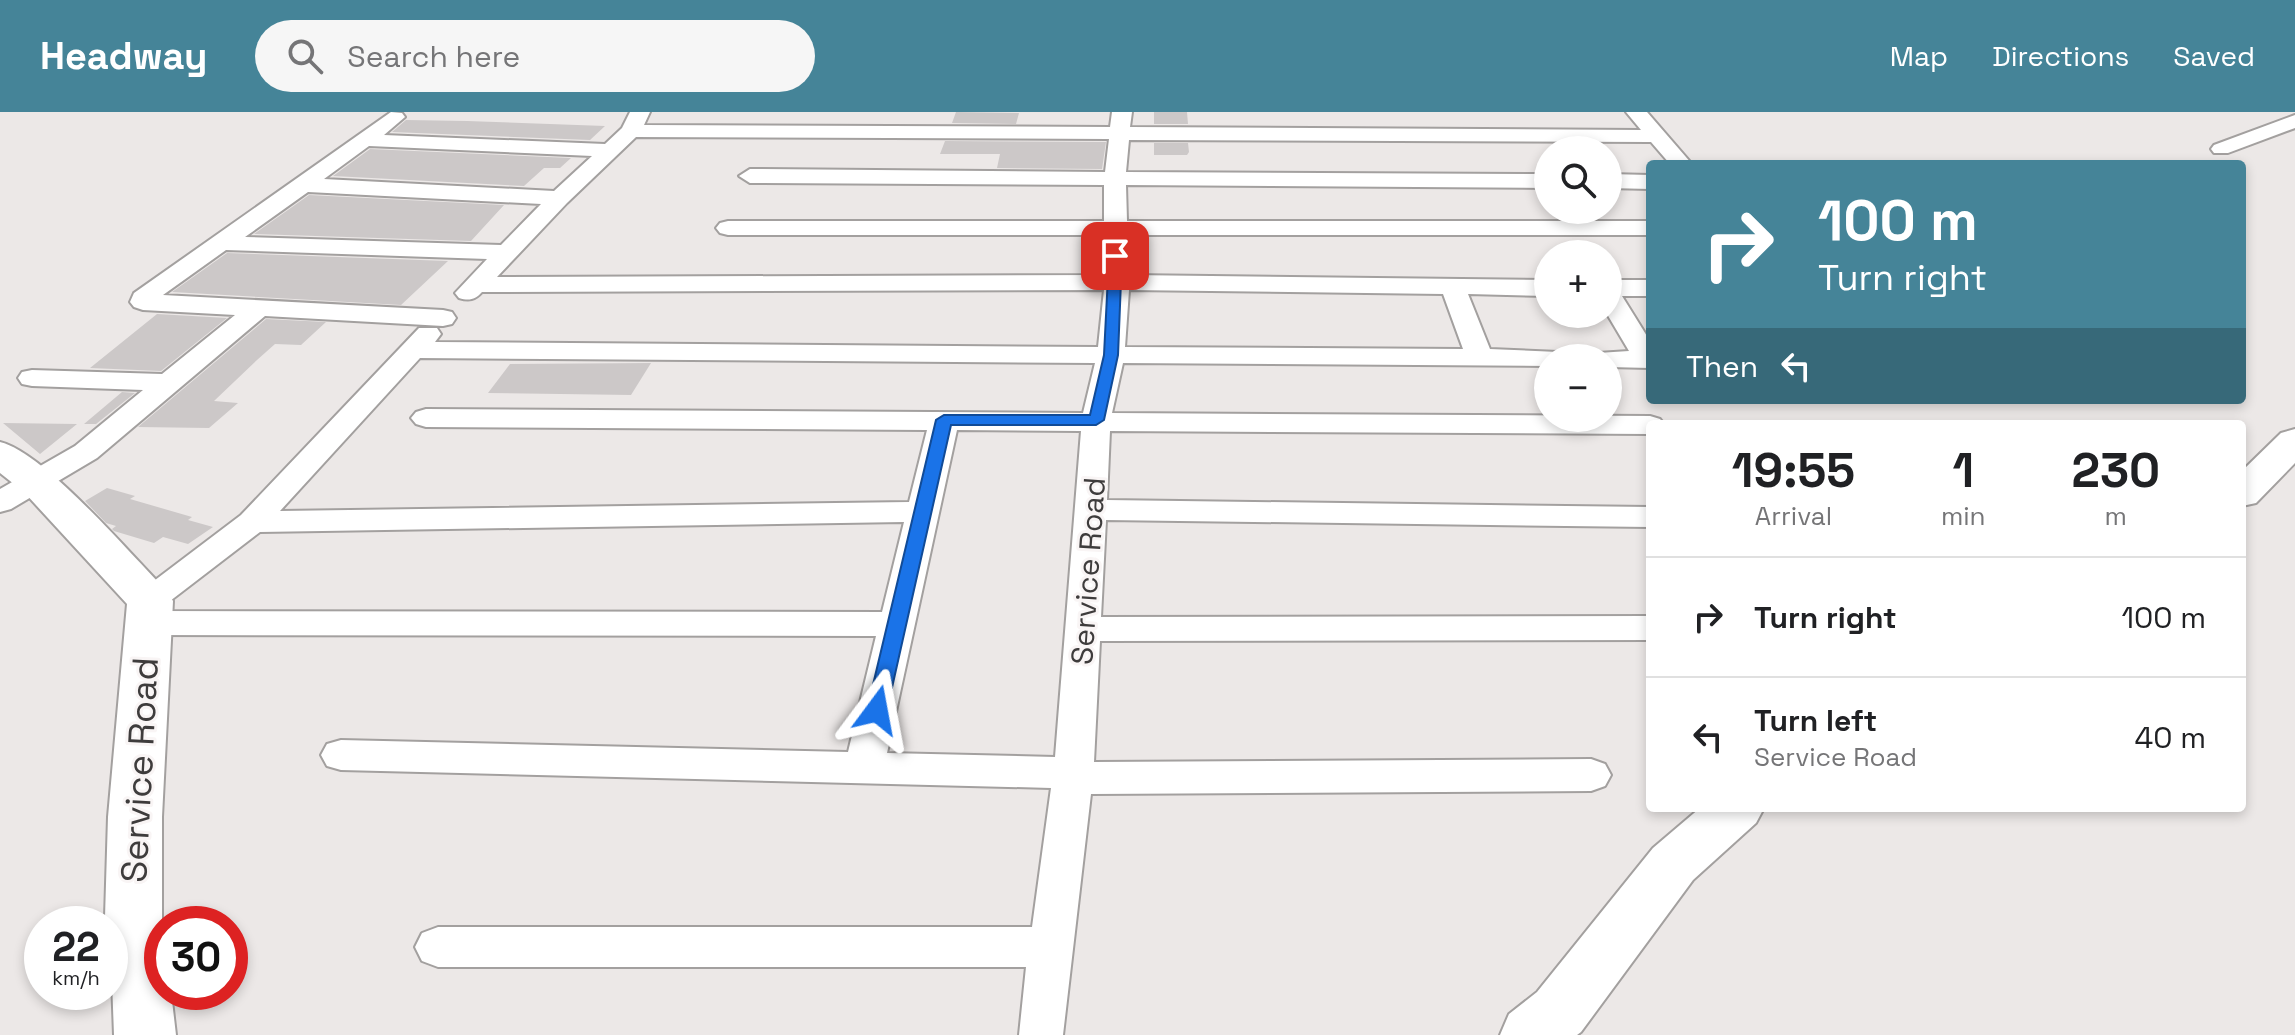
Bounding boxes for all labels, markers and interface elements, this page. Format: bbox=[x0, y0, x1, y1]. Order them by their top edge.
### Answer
search box bbox=[255, 20, 815, 92]
text: Headway bbox=[40, 32, 207, 80]
icon: search bbox=[283, 34, 327, 78]
text: Search here bbox=[347, 37, 520, 76]
text: Map bbox=[1890, 38, 1948, 74]
text: Directions bbox=[1992, 38, 2129, 74]
text: Saved bbox=[2173, 38, 2255, 74]
map controls bbox=[1534, 136, 1622, 432]
button: search bbox=[1534, 136, 1622, 224]
text: 100 m bbox=[1818, 185, 1978, 256]
icon: right bbox=[1686, 192, 1790, 296]
pin bbox=[1081, 222, 1149, 290]
icon: arrive bbox=[1093, 234, 1137, 278]
button: + bbox=[1534, 240, 1622, 328]
text: Turn right bbox=[1818, 255, 1987, 301]
button: − bbox=[1534, 344, 1622, 432]
icon: left bbox=[1774, 344, 1818, 388]
text: Then bbox=[1686, 347, 1758, 386]
text: 19:55 bbox=[1732, 440, 1855, 501]
text: 1 bbox=[1952, 440, 1974, 501]
text: 230 bbox=[2071, 440, 2160, 501]
street label: Service Road bbox=[1062, 476, 1114, 666]
text: Arrival bbox=[1755, 499, 1832, 533]
text: min bbox=[1941, 499, 1986, 533]
text: m bbox=[2105, 499, 2127, 533]
icon: right bbox=[1686, 595, 1730, 639]
text: Turn right bbox=[1754, 598, 1897, 637]
text: 100 m bbox=[2121, 598, 2206, 637]
street label: Service Road bbox=[111, 656, 169, 884]
position arrow bbox=[835, 668, 919, 752]
text: Turn left bbox=[1754, 701, 1877, 740]
icon: left bbox=[1686, 715, 1730, 759]
text: 40 m bbox=[2135, 718, 2206, 757]
text: Service Road bbox=[1754, 740, 1917, 774]
speed limit sign: 30 bbox=[144, 906, 248, 1010]
text: 22 bbox=[52, 922, 100, 973]
text: km/h bbox=[52, 965, 100, 991]

